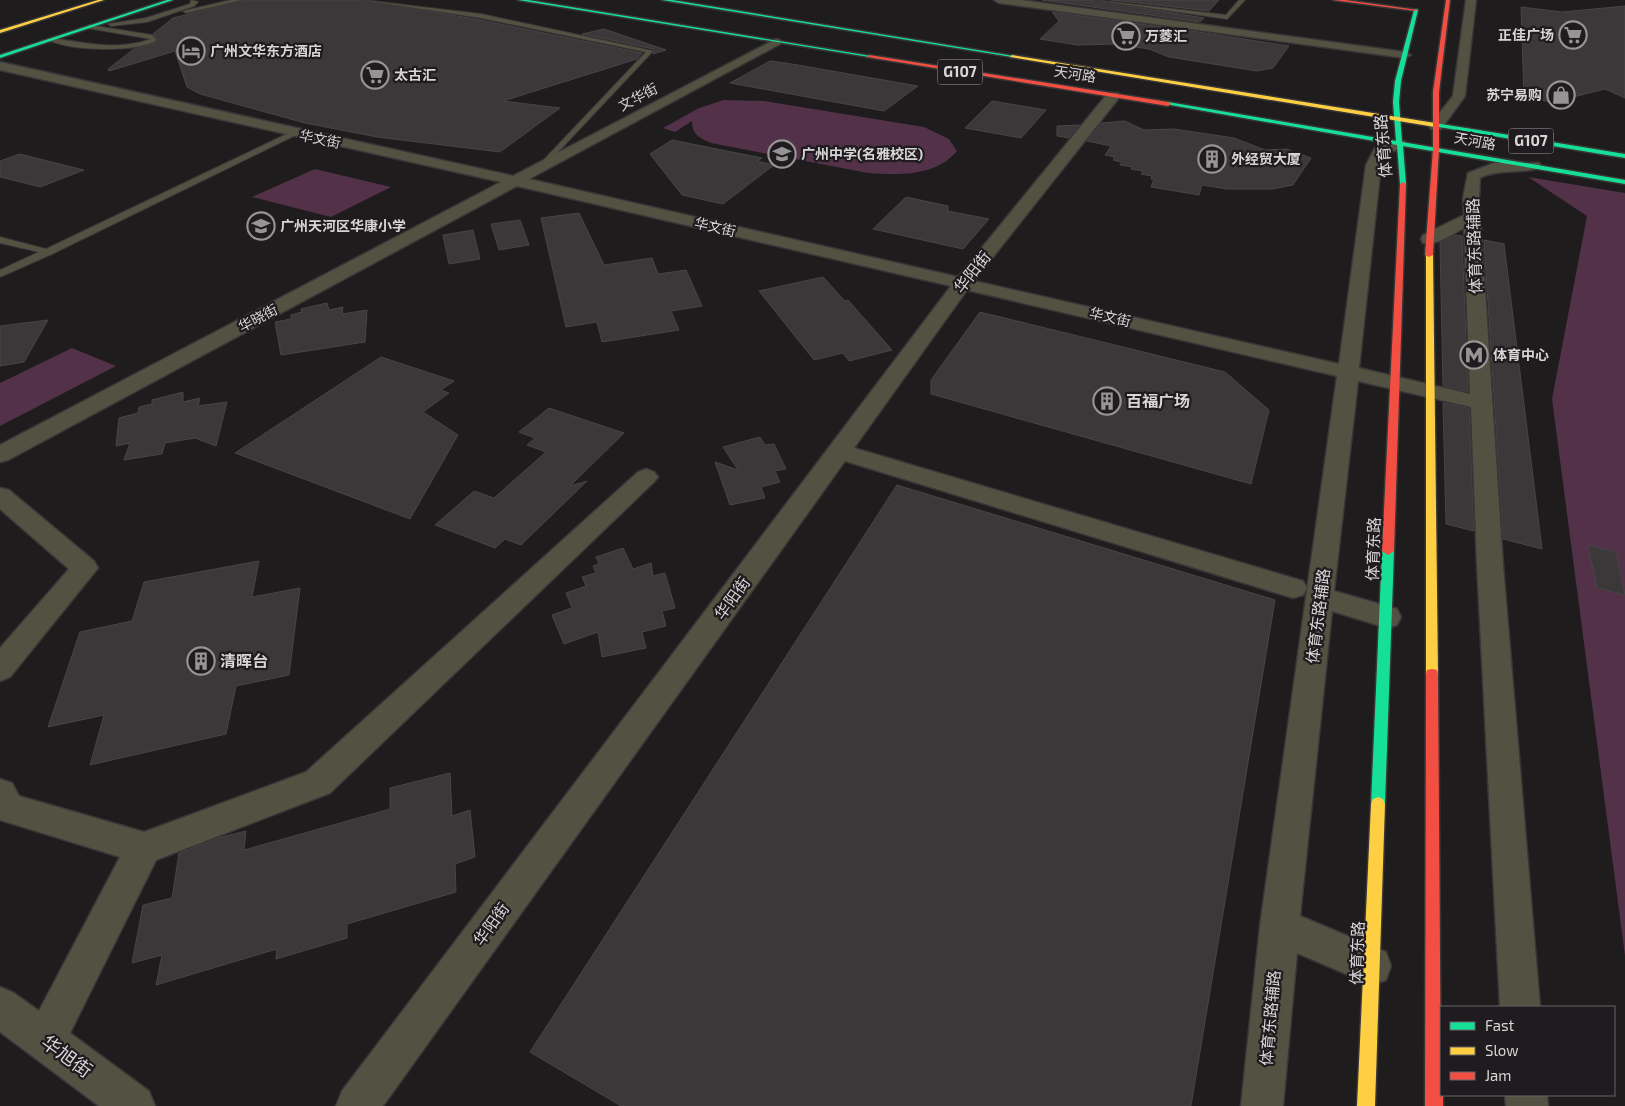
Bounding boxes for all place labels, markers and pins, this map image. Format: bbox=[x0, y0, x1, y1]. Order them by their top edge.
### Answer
supermarket icon: 正佳广场 bbox=[1558, 20, 1588, 50]
supermarket icon: 万菱汇 bbox=[1111, 21, 1141, 51]
place label: 正佳广场 bbox=[1498, 26, 1554, 43]
place label: 万菱汇 bbox=[1145, 27, 1187, 44]
hotel icon: 广州文华东方酒店 bbox=[176, 36, 206, 66]
place label: 广州文华东方酒店 bbox=[210, 42, 322, 59]
supermarket icon: 太古汇 bbox=[360, 60, 390, 90]
place label: 太古汇 bbox=[394, 66, 436, 83]
shop icon: 苏宁易购 bbox=[1546, 80, 1576, 110]
place label: 苏宁易购 bbox=[1486, 86, 1542, 103]
school or university icon: 广州中学(名雅校区) bbox=[767, 139, 797, 169]
building icon: 外经贸大厦 bbox=[1197, 144, 1227, 174]
place label: 广州中学(名雅校区) bbox=[801, 145, 923, 162]
place label: 外经贸大厦 bbox=[1231, 150, 1301, 167]
school or university icon: 广州天河区华康小学 bbox=[246, 211, 276, 241]
place label: 广州天河区华康小学 bbox=[280, 217, 406, 234]
metro station icon: 体育中心 bbox=[1459, 340, 1489, 370]
place label: 体育中心 bbox=[1493, 346, 1549, 363]
building icon: 百福广场 bbox=[1092, 386, 1122, 416]
place label: 百福广场 bbox=[1126, 391, 1190, 410]
building icon: 清晖台 bbox=[186, 646, 216, 676]
place label: 清晖台 bbox=[220, 651, 268, 670]

